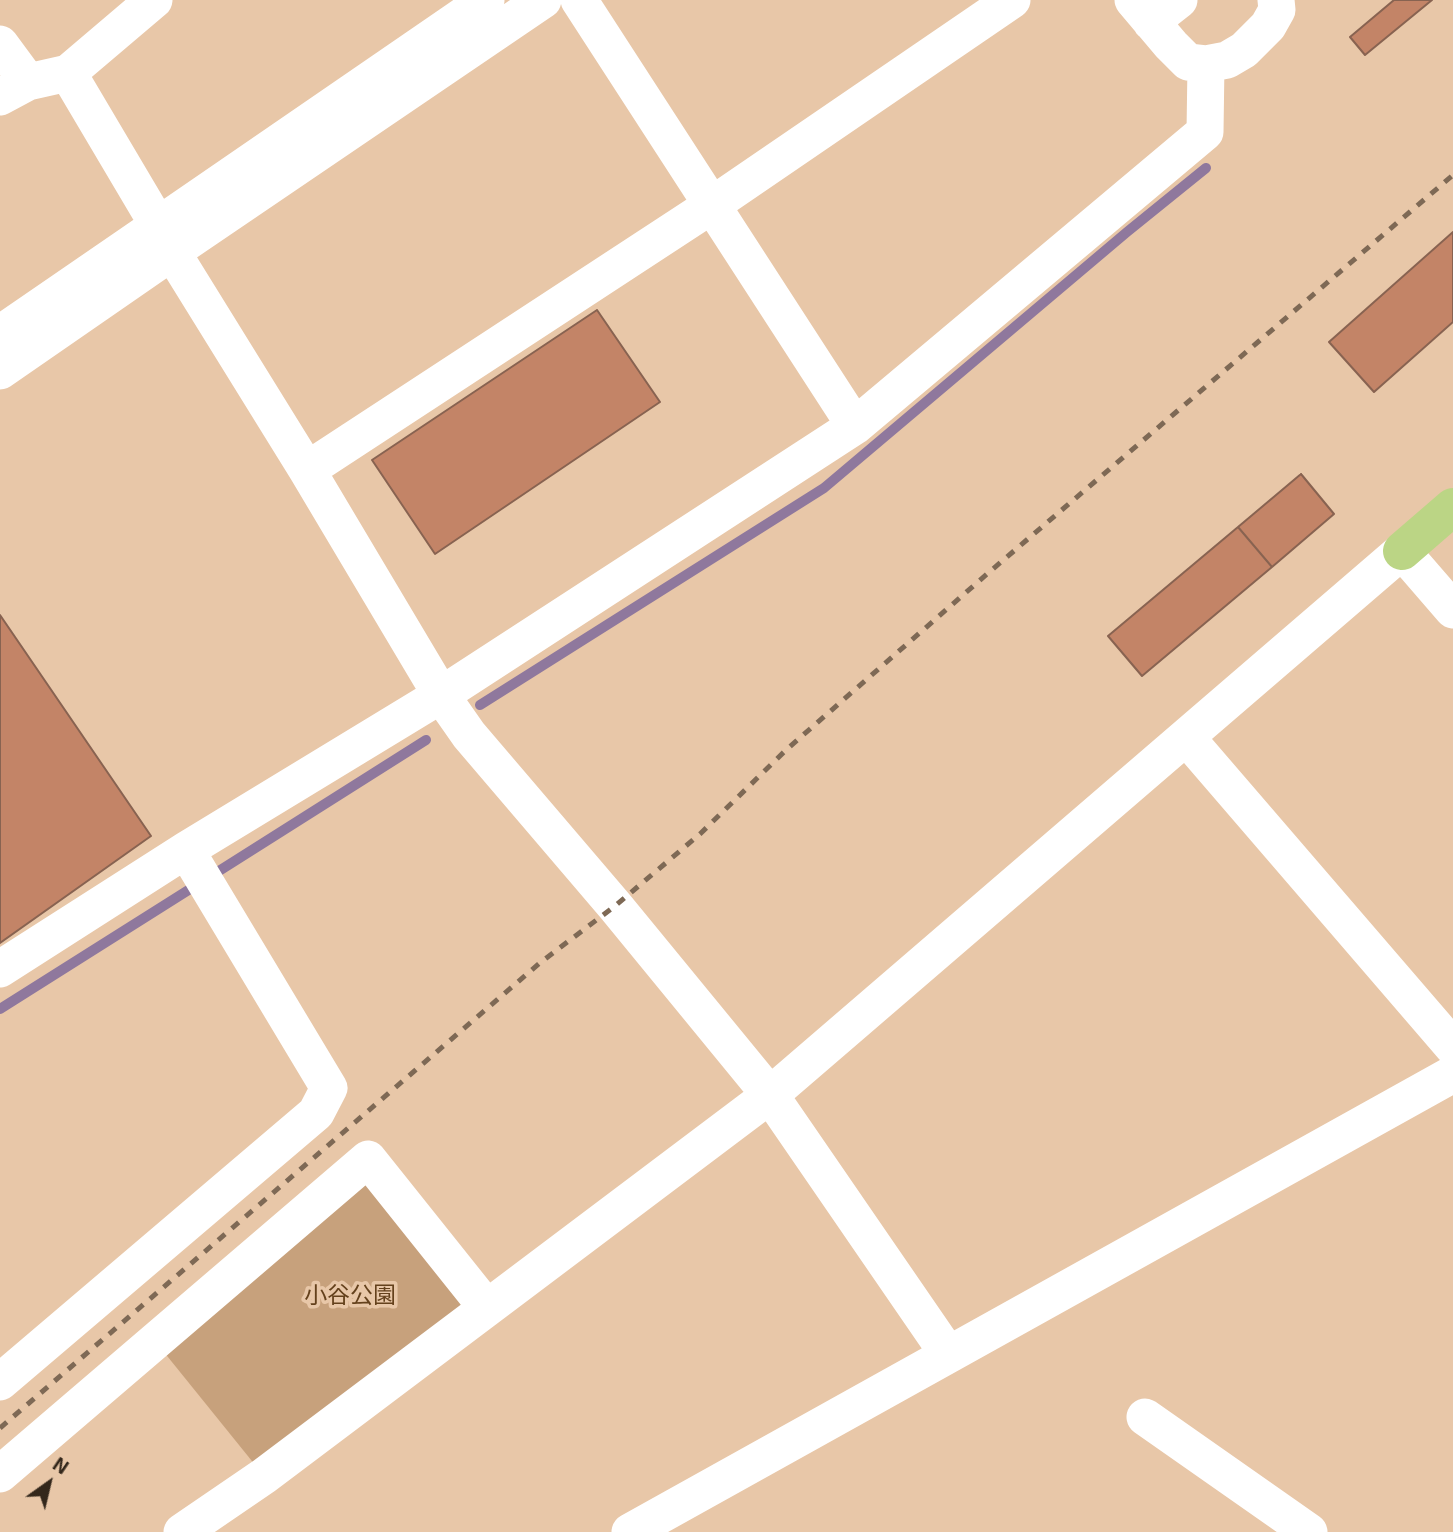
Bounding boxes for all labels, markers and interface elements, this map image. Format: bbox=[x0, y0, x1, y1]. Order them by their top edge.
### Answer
park label: 小谷公園 bbox=[304, 1281, 396, 1309]
north arrow bbox=[14, 1448, 84, 1518]
text: N bbox=[49, 1452, 73, 1479]

